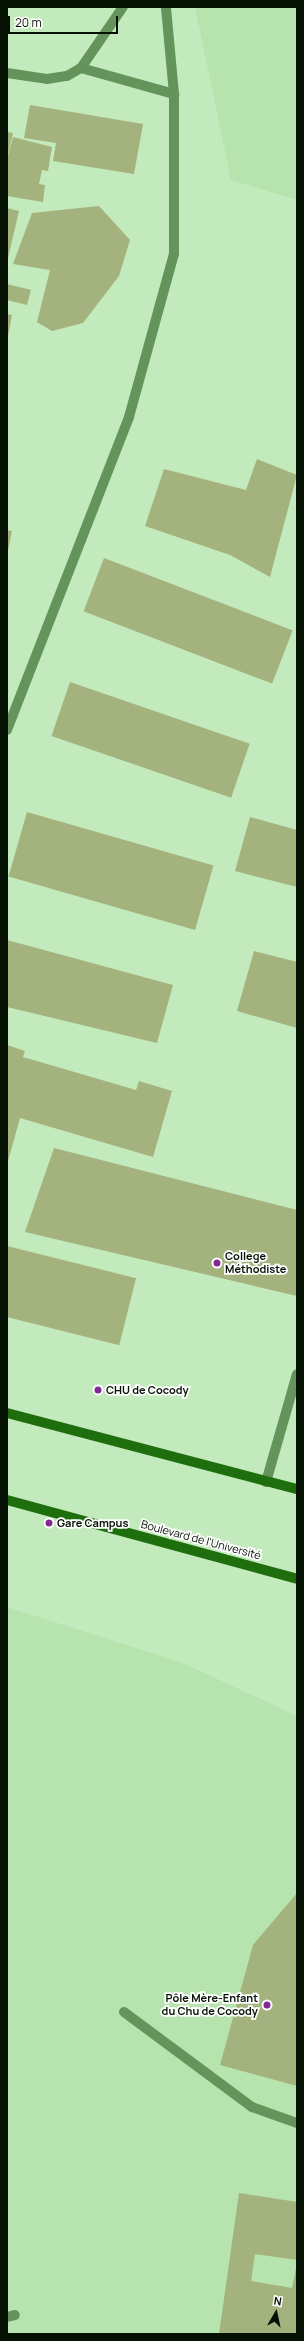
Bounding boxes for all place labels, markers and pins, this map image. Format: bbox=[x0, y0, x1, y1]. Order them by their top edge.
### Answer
place label: College Méthodiste bbox=[225, 1250, 286, 1276]
marker: College Méthodiste bbox=[212, 1258, 222, 1268]
place label: CHU de Cocody bbox=[106, 1383, 189, 1397]
marker: CHU de Cocody bbox=[93, 1385, 103, 1395]
place label: Gare Campus bbox=[57, 1516, 128, 1530]
marker: Gare Campus bbox=[44, 1518, 54, 1528]
place label: Pôle Mère-Enfant du Chu de Cocody bbox=[162, 1992, 258, 2018]
marker: Pôle Mère-Enfant du Chu de Cocody bbox=[261, 1999, 273, 2011]

